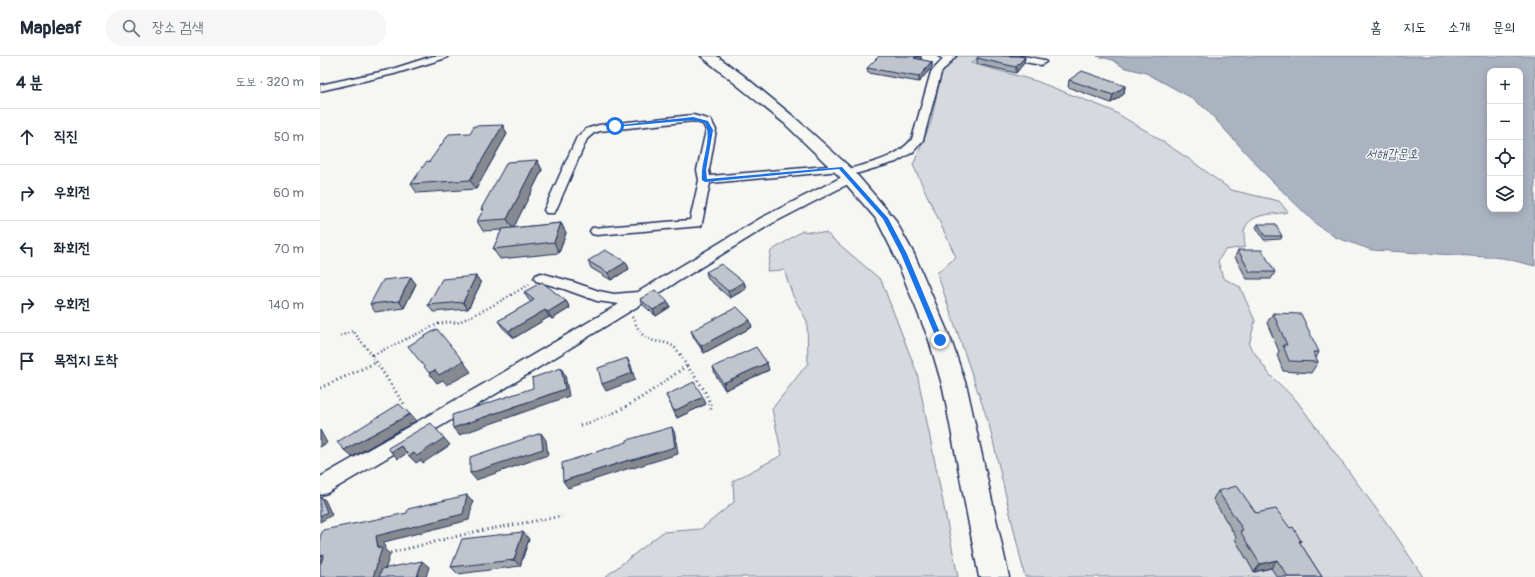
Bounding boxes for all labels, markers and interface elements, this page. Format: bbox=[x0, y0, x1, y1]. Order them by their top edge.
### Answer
search box bbox=[106, 10, 386, 46]
text: Mapleaf bbox=[20, 16, 82, 40]
icon: search bbox=[120, 17, 142, 39]
text: 장소 검색 bbox=[152, 18, 203, 37]
text: 홈 bbox=[1370, 19, 1381, 36]
text: 지도 bbox=[1403, 19, 1426, 36]
text: 소개 bbox=[1448, 19, 1470, 36]
text: 문의 bbox=[1492, 19, 1515, 36]
map controls bbox=[1487, 68, 1523, 212]
button: + bbox=[1487, 68, 1523, 104]
text: 4 분 bbox=[16, 72, 43, 93]
text: 도보 · 320 m bbox=[235, 74, 304, 90]
button: − bbox=[1487, 104, 1523, 140]
route start bbox=[606, 117, 624, 135]
icon: ahead bbox=[16, 126, 38, 148]
text: 직진 bbox=[54, 127, 78, 146]
text: 50 m bbox=[274, 129, 304, 145]
button: locate bbox=[1487, 140, 1523, 176]
water label: 서해갑문호 bbox=[1366, 146, 1419, 162]
button: layers bbox=[1487, 176, 1523, 212]
icon: right bbox=[16, 182, 38, 204]
text: 우회전 bbox=[54, 183, 90, 202]
text: 60 m bbox=[273, 185, 304, 201]
icon: left bbox=[16, 238, 38, 260]
text: 좌회전 bbox=[54, 239, 90, 258]
text: 70 m bbox=[274, 241, 304, 257]
icon: right bbox=[16, 294, 38, 316]
text: 우회전 bbox=[54, 295, 90, 314]
text: 140 m bbox=[268, 297, 304, 313]
route end bbox=[931, 331, 949, 349]
icon: arrive bbox=[16, 350, 38, 372]
text: 목적지 도착 bbox=[54, 351, 118, 370]

